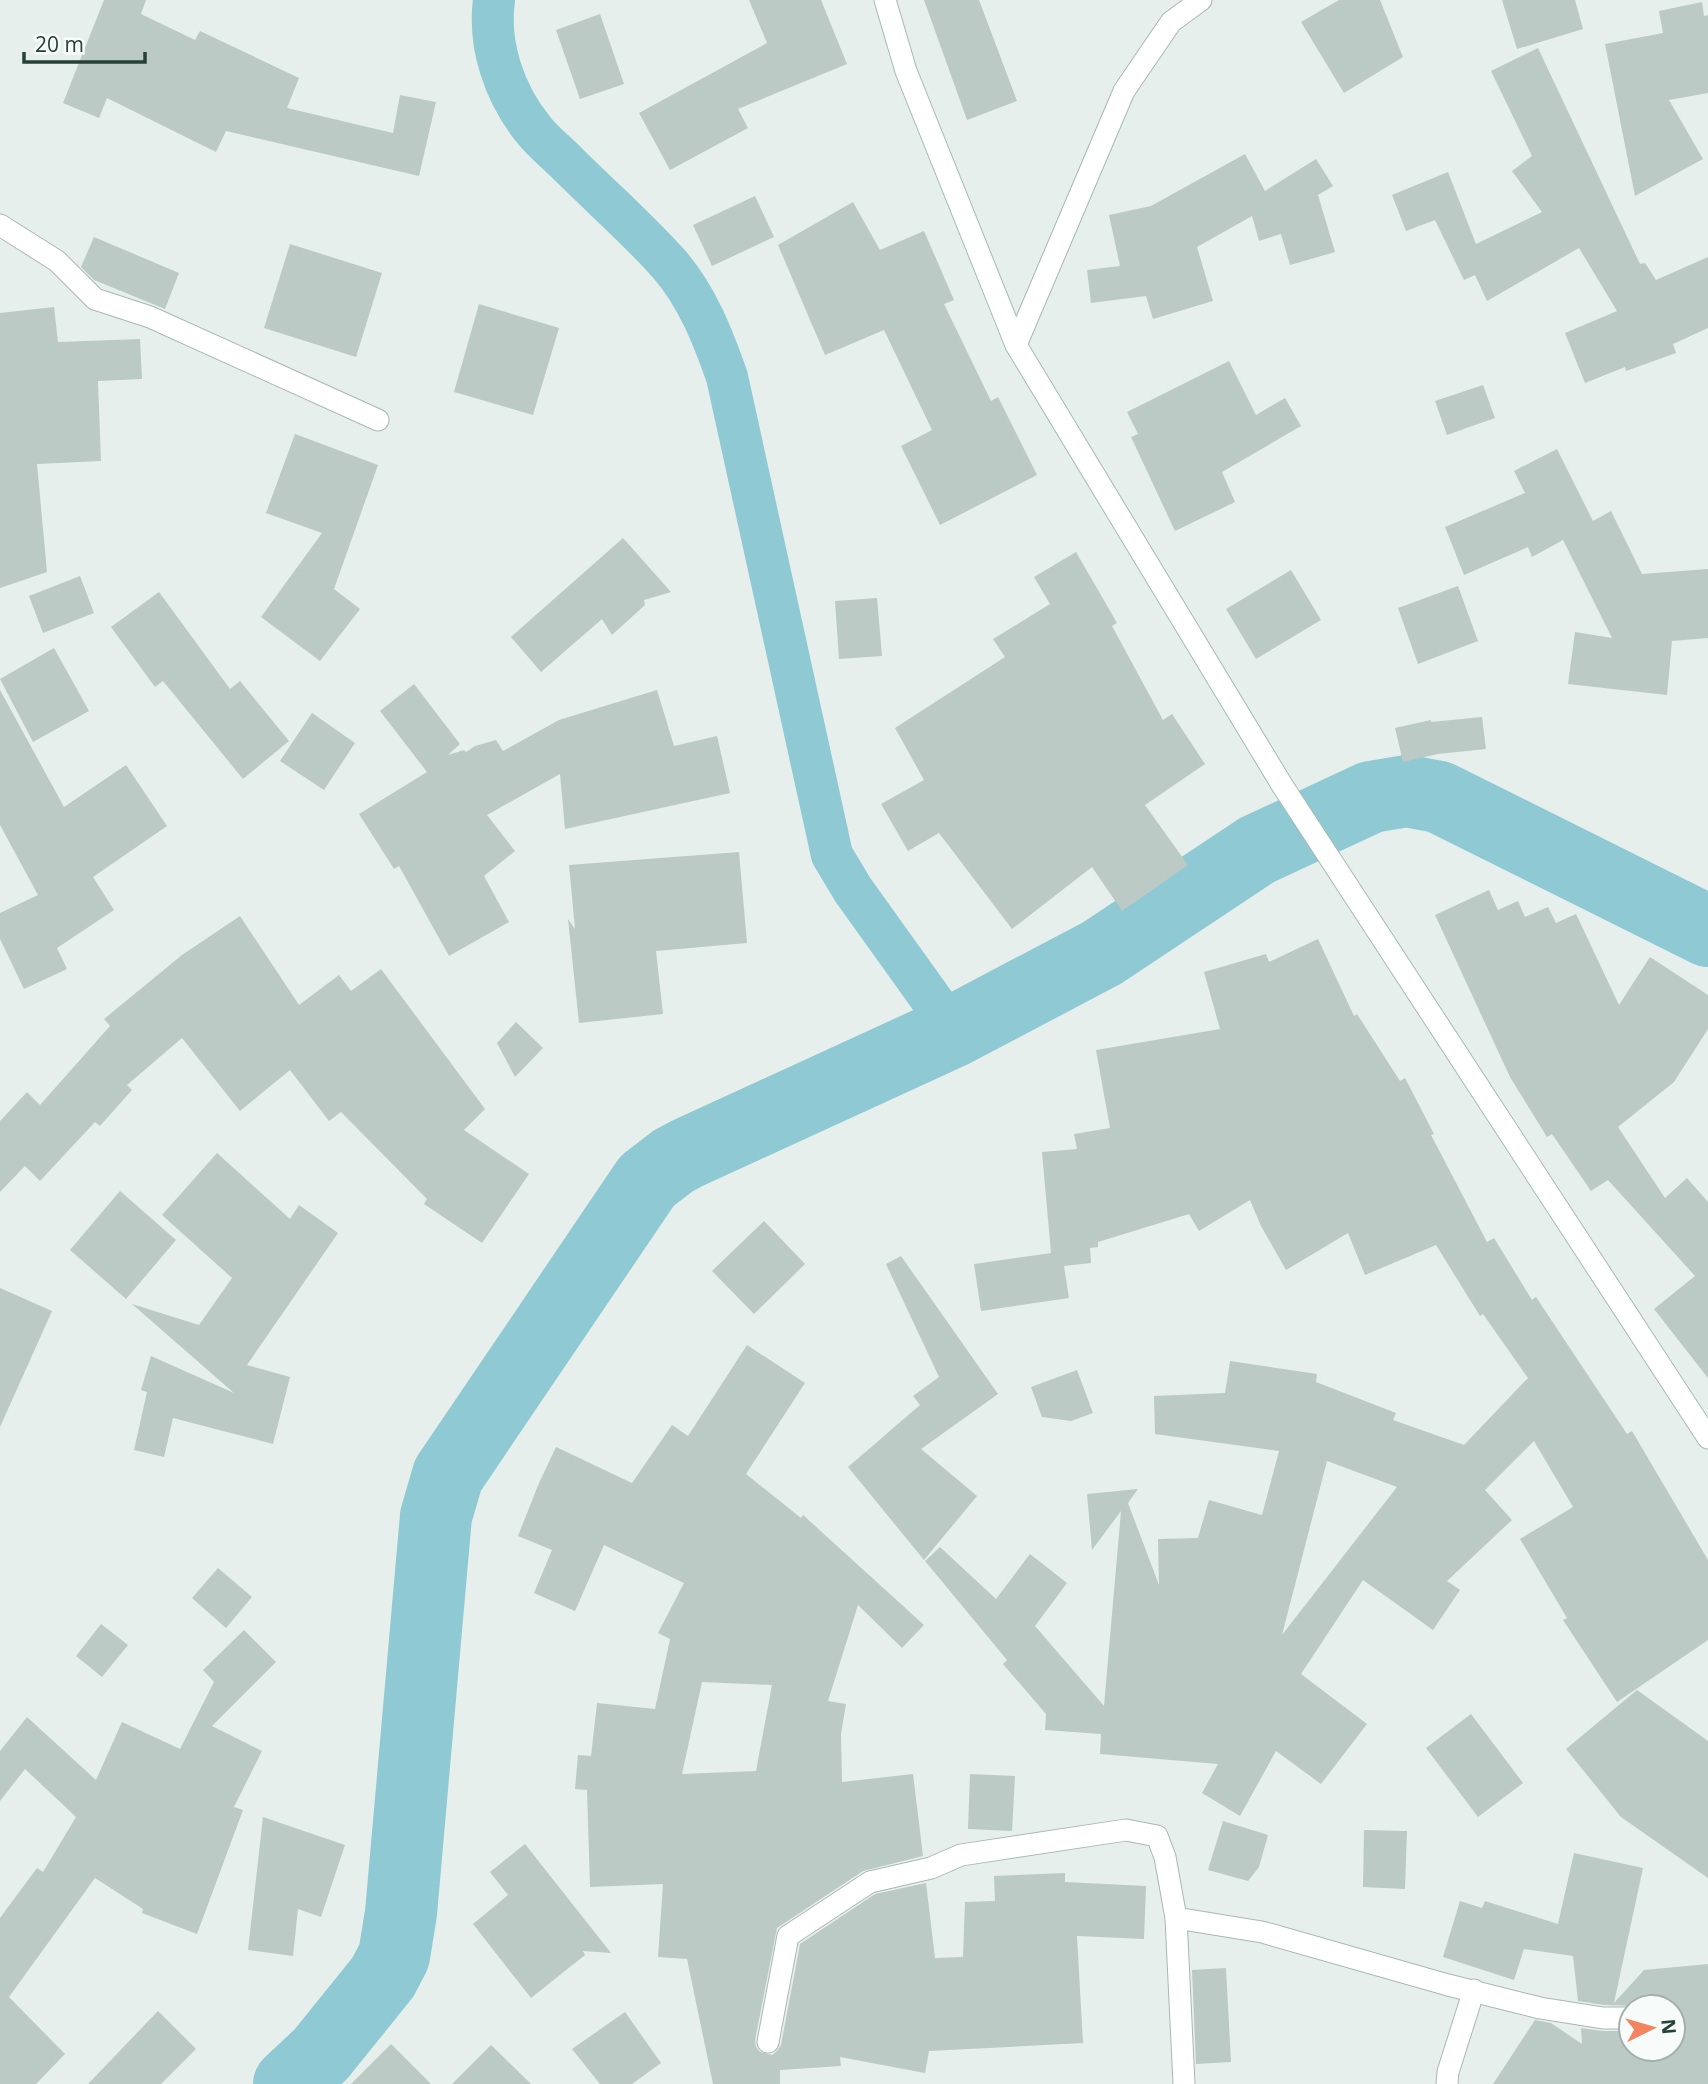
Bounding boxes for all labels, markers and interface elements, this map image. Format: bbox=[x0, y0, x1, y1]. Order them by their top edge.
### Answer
scale bar bbox=[24, 21, 145, 65]
text: 20 m bbox=[35, 30, 84, 58]
north arrow bbox=[1617, 1993, 1687, 2063]
text: N bbox=[1655, 2018, 1683, 2035]

